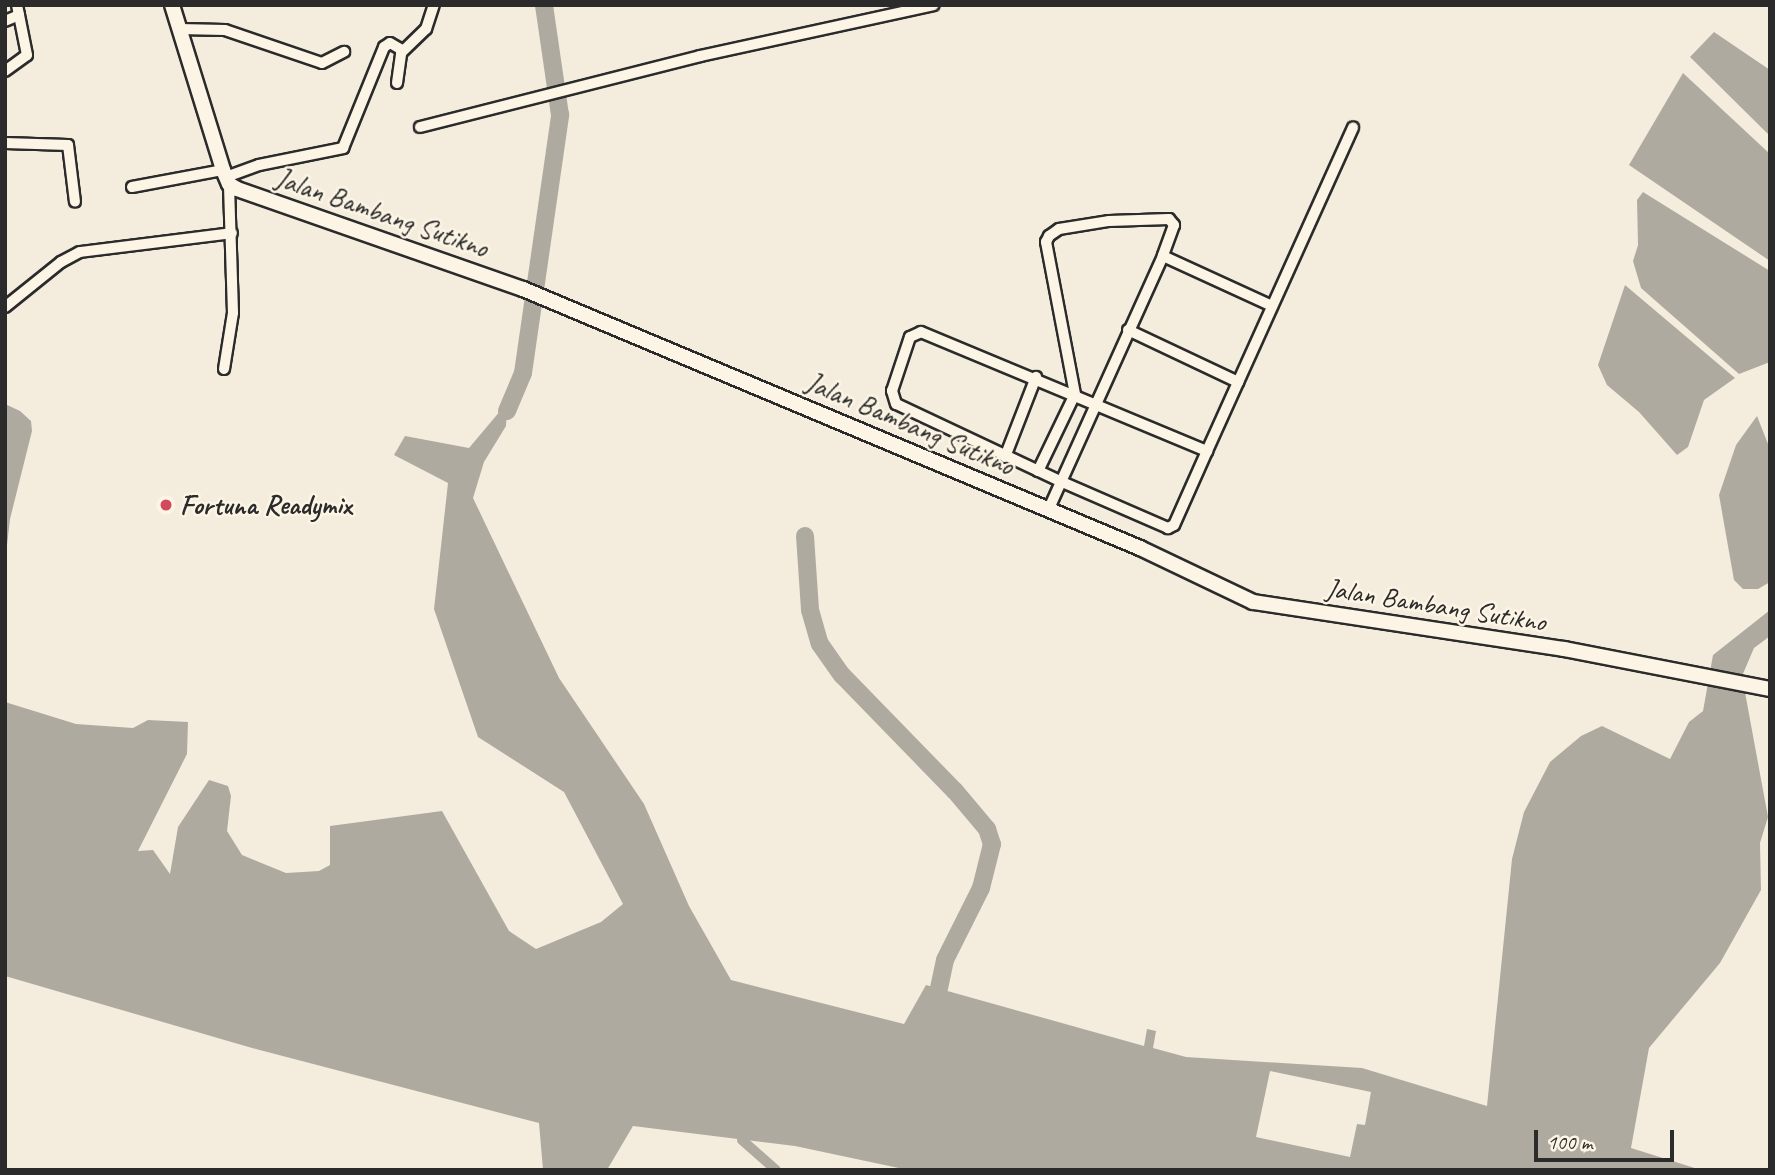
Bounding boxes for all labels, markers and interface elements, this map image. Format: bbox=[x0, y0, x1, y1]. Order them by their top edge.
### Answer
street label: Jalan Bambang Sutikno bbox=[272, 161, 492, 265]
street label: Jalan Bambang Sutikno bbox=[801, 365, 1019, 483]
place label: Fortuna Readymix bbox=[180, 488, 351, 522]
marker: Fortuna Readymix bbox=[158, 497, 174, 513]
street label: Jalan Bambang Sutikno bbox=[1324, 571, 1548, 639]
scale bar bbox=[1537, 1116, 1677, 1160]
text: 100 m bbox=[1547, 1129, 1592, 1155]

